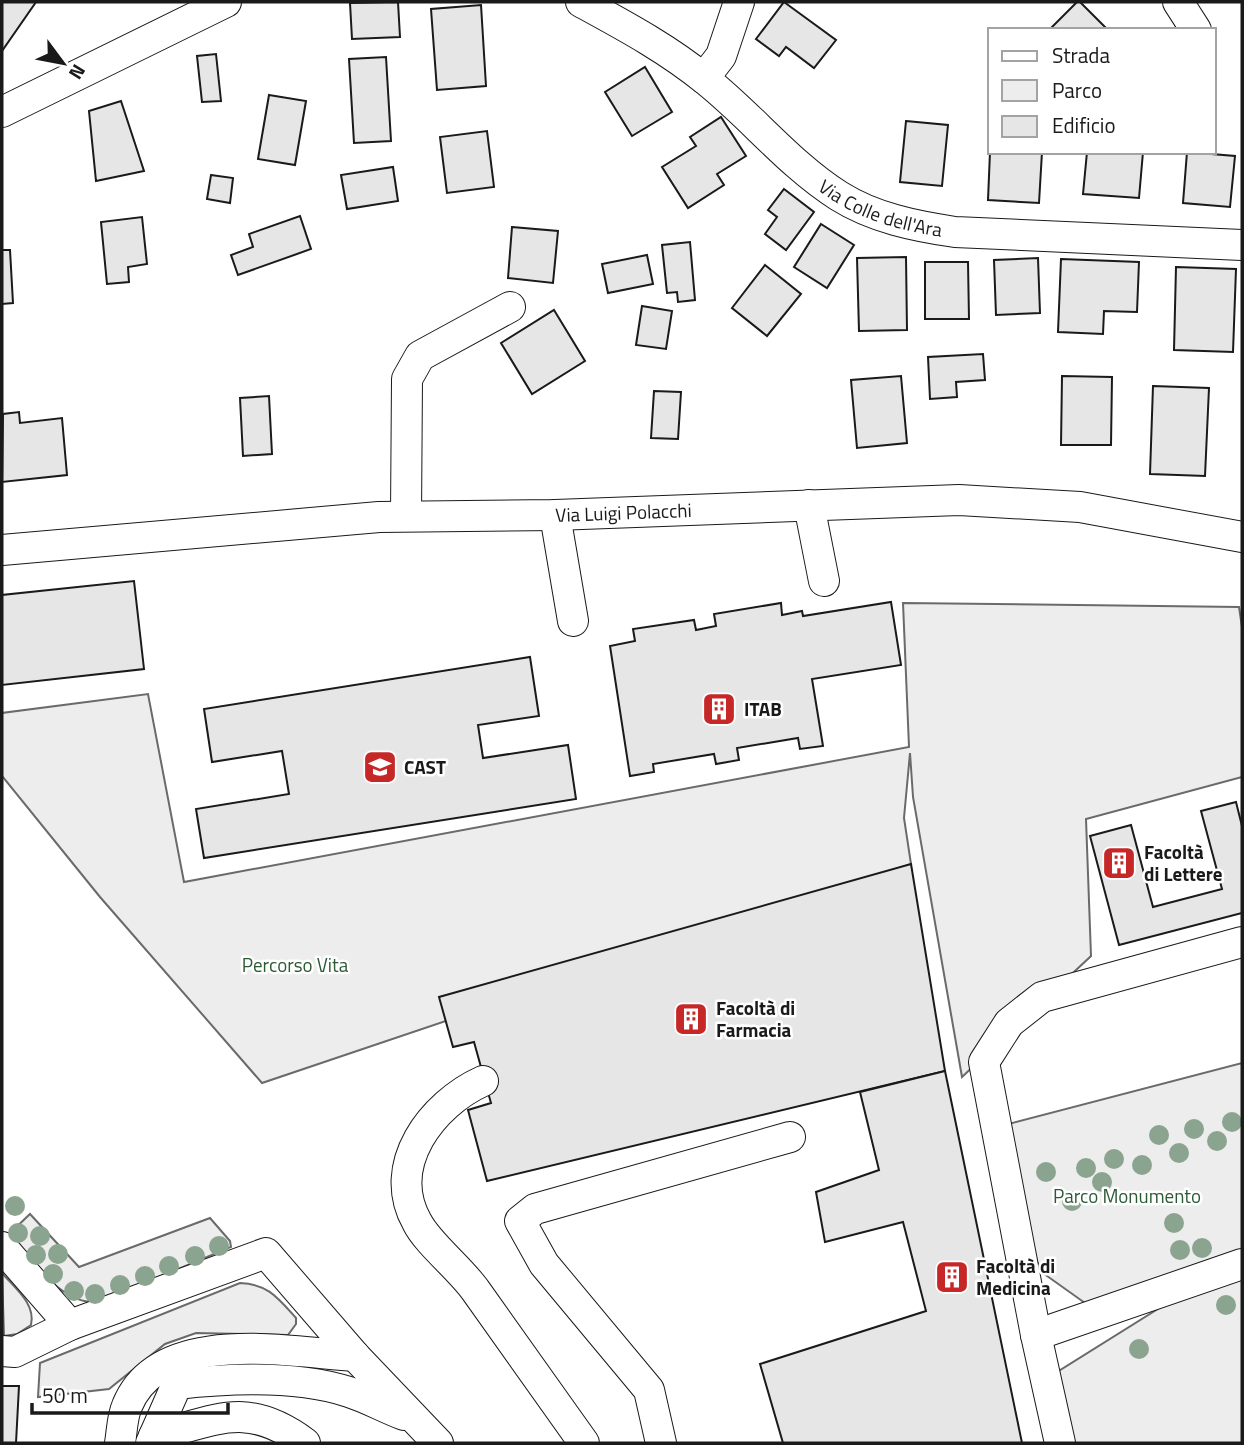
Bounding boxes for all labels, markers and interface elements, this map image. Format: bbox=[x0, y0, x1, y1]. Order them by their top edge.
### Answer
north arrow bbox=[28, 28, 98, 98]
legend bbox=[988, 28, 1216, 154]
text: Strada bbox=[1052, 39, 1110, 71]
text: N bbox=[62, 59, 94, 86]
text: Parco bbox=[1052, 74, 1102, 106]
text: Edificio bbox=[1052, 109, 1116, 141]
street label: Via Colle dell'Ara bbox=[813, 172, 945, 244]
street label: Via Luigi Polacchi bbox=[555, 495, 692, 529]
building icon: ITAB bbox=[700, 690, 738, 728]
place label: ITAB bbox=[744, 694, 782, 723]
school or university icon: CAST bbox=[361, 748, 399, 786]
place label: CAST bbox=[404, 752, 446, 781]
place label: Facoltà di Lettere bbox=[1144, 837, 1223, 888]
building icon: Facoltà di Lettere bbox=[1100, 844, 1138, 882]
park label: Percorso Vita bbox=[242, 950, 349, 979]
place label: Facoltà di Farmacia bbox=[716, 993, 795, 1044]
building icon: Facoltà di Farmacia bbox=[672, 1000, 710, 1038]
park label: Parco Monumento bbox=[1053, 1181, 1201, 1210]
place label: Facoltà di Medicina bbox=[976, 1251, 1055, 1302]
building icon: Facoltà di Medicina bbox=[933, 1258, 971, 1296]
scale bar bbox=[32, 1372, 228, 1416]
text: 50 m bbox=[42, 1379, 88, 1411]

